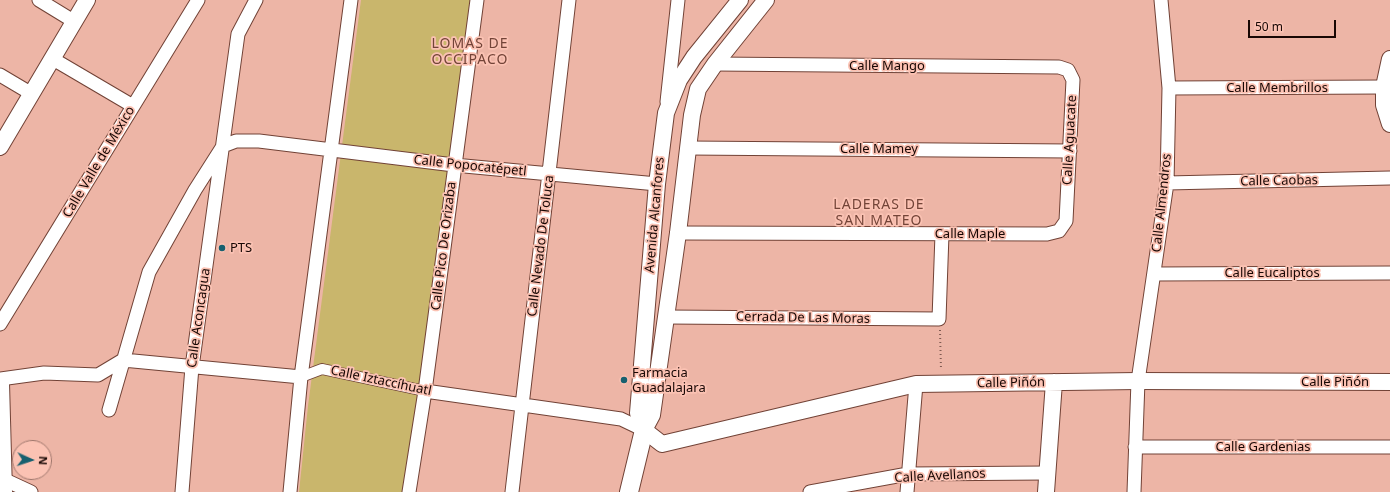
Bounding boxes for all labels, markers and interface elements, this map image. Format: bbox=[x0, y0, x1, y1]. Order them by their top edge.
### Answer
scale bar bbox=[1250, 12, 1338, 38]
text: 50 m bbox=[1255, 18, 1283, 35]
district label: LOMAS DE OCCIPACO bbox=[431, 36, 509, 68]
street label: Calle Mango bbox=[849, 58, 925, 74]
street label: Calle Membrillos bbox=[1226, 80, 1328, 96]
street label: Calle Aguacate bbox=[1060, 95, 1080, 185]
street label: Calle Valle de México bbox=[60, 104, 138, 220]
street label: Calle Mamey bbox=[840, 141, 918, 157]
street label: Calle Popocatépetl bbox=[413, 152, 527, 180]
street label: Calle Almendros bbox=[1149, 153, 1175, 253]
street label: Avenida Alcanfores bbox=[642, 156, 668, 274]
street label: Calle Caobas bbox=[1240, 173, 1318, 189]
street label: Calle Nevado De Toluca bbox=[525, 174, 557, 318]
street label: Calle Pico De Orizaba bbox=[428, 181, 460, 311]
district label: LADERAS DE SAN MATEO bbox=[833, 197, 925, 230]
street label: Calle Maple bbox=[935, 226, 1005, 242]
place label: PTS bbox=[230, 240, 252, 256]
marker: PTS bbox=[217, 243, 227, 253]
street label: Calle Eucaliptos bbox=[1224, 265, 1320, 281]
street label: Calle Aconcagua bbox=[184, 267, 214, 369]
street label: Cerrada De Las Moras bbox=[736, 309, 870, 327]
street label: Calle Iztaccíhuatl bbox=[329, 363, 433, 399]
place label: Farmacia Guadalajara bbox=[632, 365, 706, 396]
street label: Calle Piñón bbox=[1301, 374, 1369, 390]
marker: Farmacia Guadalajara bbox=[619, 375, 629, 385]
street label: Calle Piñón bbox=[977, 375, 1045, 391]
street label: Calle Gardenias bbox=[1215, 439, 1311, 455]
north arrow bbox=[12, 440, 52, 480]
text: N bbox=[36, 456, 51, 465]
street label: Calle Avellanos bbox=[894, 466, 986, 486]

